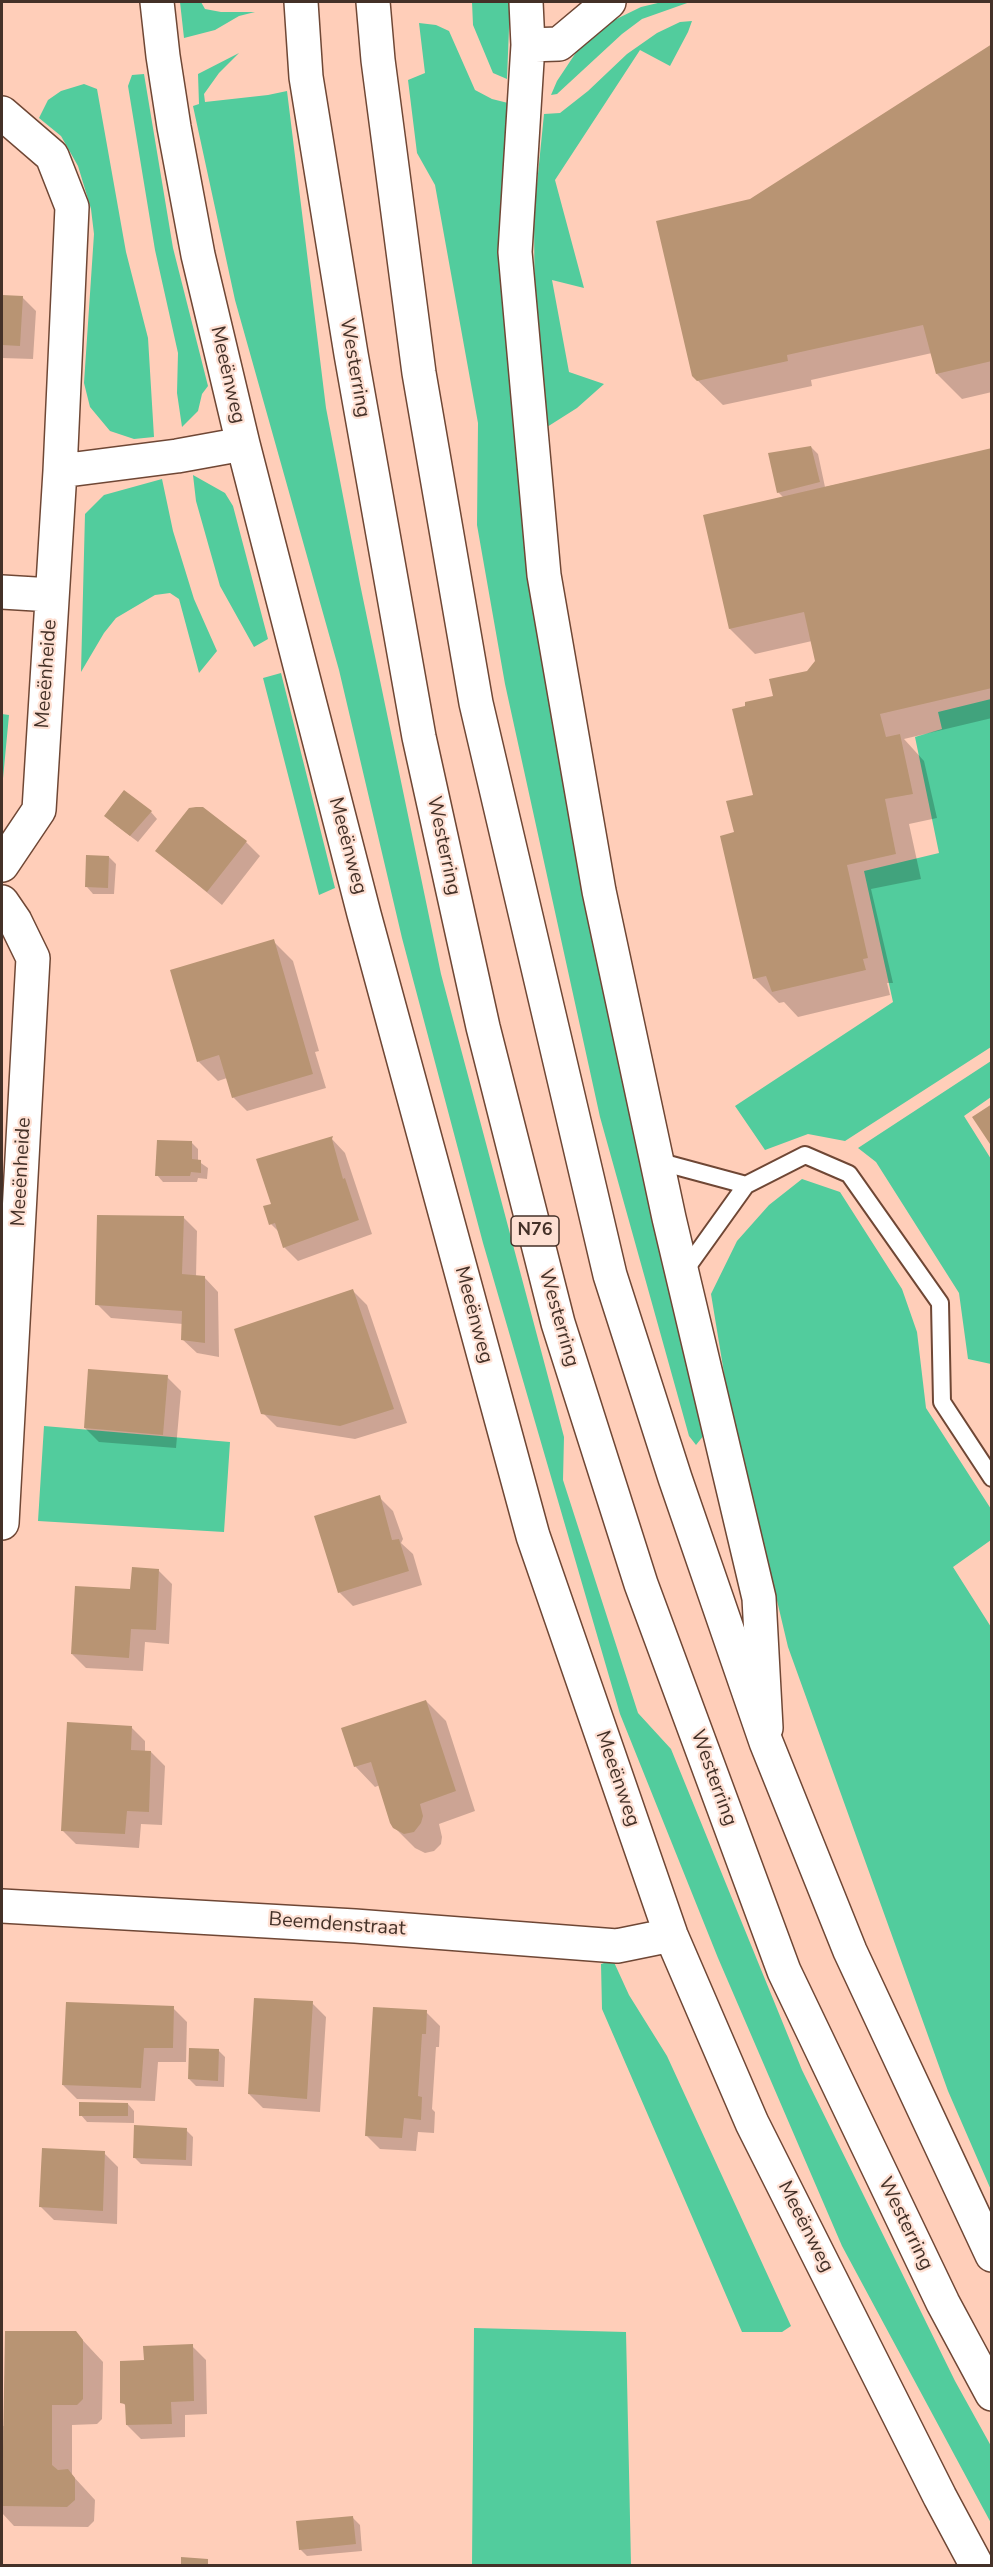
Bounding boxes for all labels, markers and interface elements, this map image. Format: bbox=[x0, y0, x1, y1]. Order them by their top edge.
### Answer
street label: Westerring bbox=[333, 316, 375, 420]
street label: Meeënweg bbox=[204, 324, 250, 426]
street label: Meeënheide bbox=[31, 619, 63, 729]
street label: Westerring bbox=[421, 794, 465, 898]
street label: Meeënweg bbox=[323, 795, 371, 897]
street label: Meeënheide bbox=[7, 1117, 37, 1227]
road number: N76 bbox=[511, 1216, 559, 1246]
street label: Meeënweg bbox=[449, 1264, 497, 1366]
street label: Westerring bbox=[533, 1266, 583, 1370]
street label: Westerring bbox=[685, 1727, 741, 1829]
street label: Meeënweg bbox=[589, 1728, 645, 1830]
street label: Beemdenstraat bbox=[268, 1908, 406, 1942]
street label: Westerring bbox=[872, 2174, 938, 2274]
street label: Meeënweg bbox=[772, 2177, 838, 2277]

